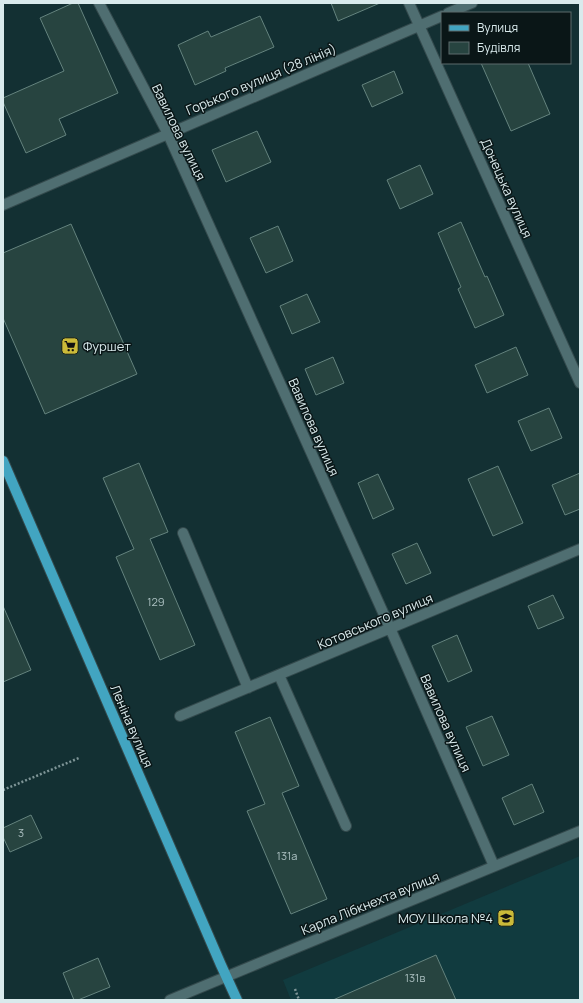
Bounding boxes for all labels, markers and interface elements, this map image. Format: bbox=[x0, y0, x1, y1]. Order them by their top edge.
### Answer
legend bbox=[441, 12, 571, 64]
text: Вулиця bbox=[477, 19, 518, 36]
street label: Горького вулиця (28 лiнiя) bbox=[183, 39, 339, 119]
text: Будівля bbox=[477, 39, 520, 56]
street label: Вавилова вулиця bbox=[148, 81, 210, 183]
street label: Донецька вулиця bbox=[477, 135, 537, 241]
supermarket icon: Фуршет bbox=[60, 336, 80, 356]
place label: Фуршет bbox=[83, 337, 131, 355]
street label: Вавилова вулиця bbox=[284, 375, 344, 479]
street label: Котовського вулиця bbox=[314, 589, 436, 653]
house number: 129 bbox=[147, 594, 165, 609]
street label: Вавилова вулиця bbox=[416, 671, 476, 775]
street label: Леніна вулиця bbox=[106, 682, 158, 770]
house number: 3 bbox=[18, 825, 24, 840]
house number: 131а bbox=[277, 848, 297, 863]
street label: Карла Лібкнехта вулиця bbox=[298, 867, 442, 939]
school or university icon: МОУ Школа №4 bbox=[496, 908, 516, 928]
place label: МОУ Школа №4 bbox=[398, 909, 493, 927]
house number: 131в bbox=[405, 970, 425, 985]

